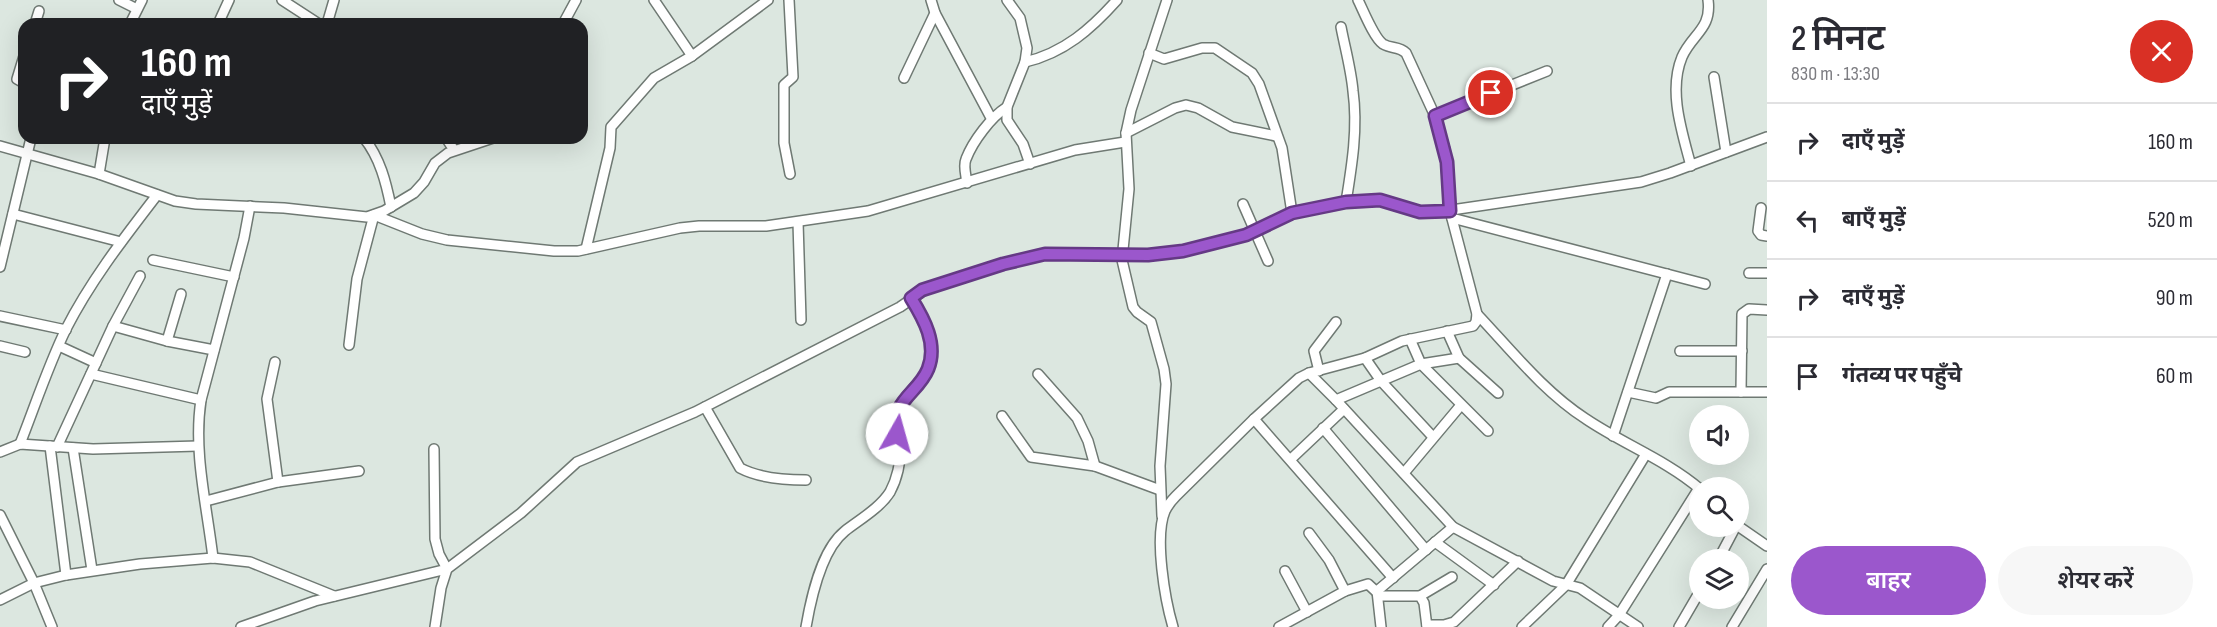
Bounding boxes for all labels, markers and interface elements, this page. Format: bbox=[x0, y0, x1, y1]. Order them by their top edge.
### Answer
text: 2 मिनट bbox=[1791, 18, 1885, 61]
button: close bbox=[2130, 20, 2193, 83]
text: 160 m bbox=[141, 38, 232, 89]
icon: right bbox=[42, 42, 120, 120]
text: 830 m · 13:30 bbox=[1791, 62, 1880, 86]
pin bbox=[1465, 67, 1516, 118]
icon: arrive bbox=[1474, 76, 1507, 109]
text: दाएँ मुड़ें bbox=[141, 89, 212, 121]
icon: right bbox=[1791, 126, 1824, 159]
text: दाएँ मुड़ें bbox=[1842, 128, 1905, 155]
text: 160 m bbox=[2148, 129, 2193, 156]
icon: left bbox=[1791, 204, 1824, 237]
text: बाएँ मुड़ें bbox=[1842, 206, 1906, 233]
text: 520 m bbox=[2148, 207, 2193, 234]
icon: right bbox=[1791, 282, 1824, 315]
text: दाएँ मुड़ें bbox=[1842, 284, 1905, 311]
text: 90 m bbox=[2156, 285, 2193, 312]
icon: arrive bbox=[1791, 360, 1824, 393]
text: गंतव्य पर पहुँचे bbox=[1842, 362, 1962, 389]
text: 60 m bbox=[2156, 363, 2193, 390]
position arrow bbox=[865, 402, 929, 466]
map controls bbox=[1689, 405, 1749, 609]
button: sound bbox=[1689, 405, 1749, 465]
button: search bbox=[1689, 477, 1749, 537]
button: बाहर bbox=[1791, 546, 1986, 615]
button: शेयर करें bbox=[1998, 546, 2193, 615]
button: layers bbox=[1689, 549, 1749, 609]

